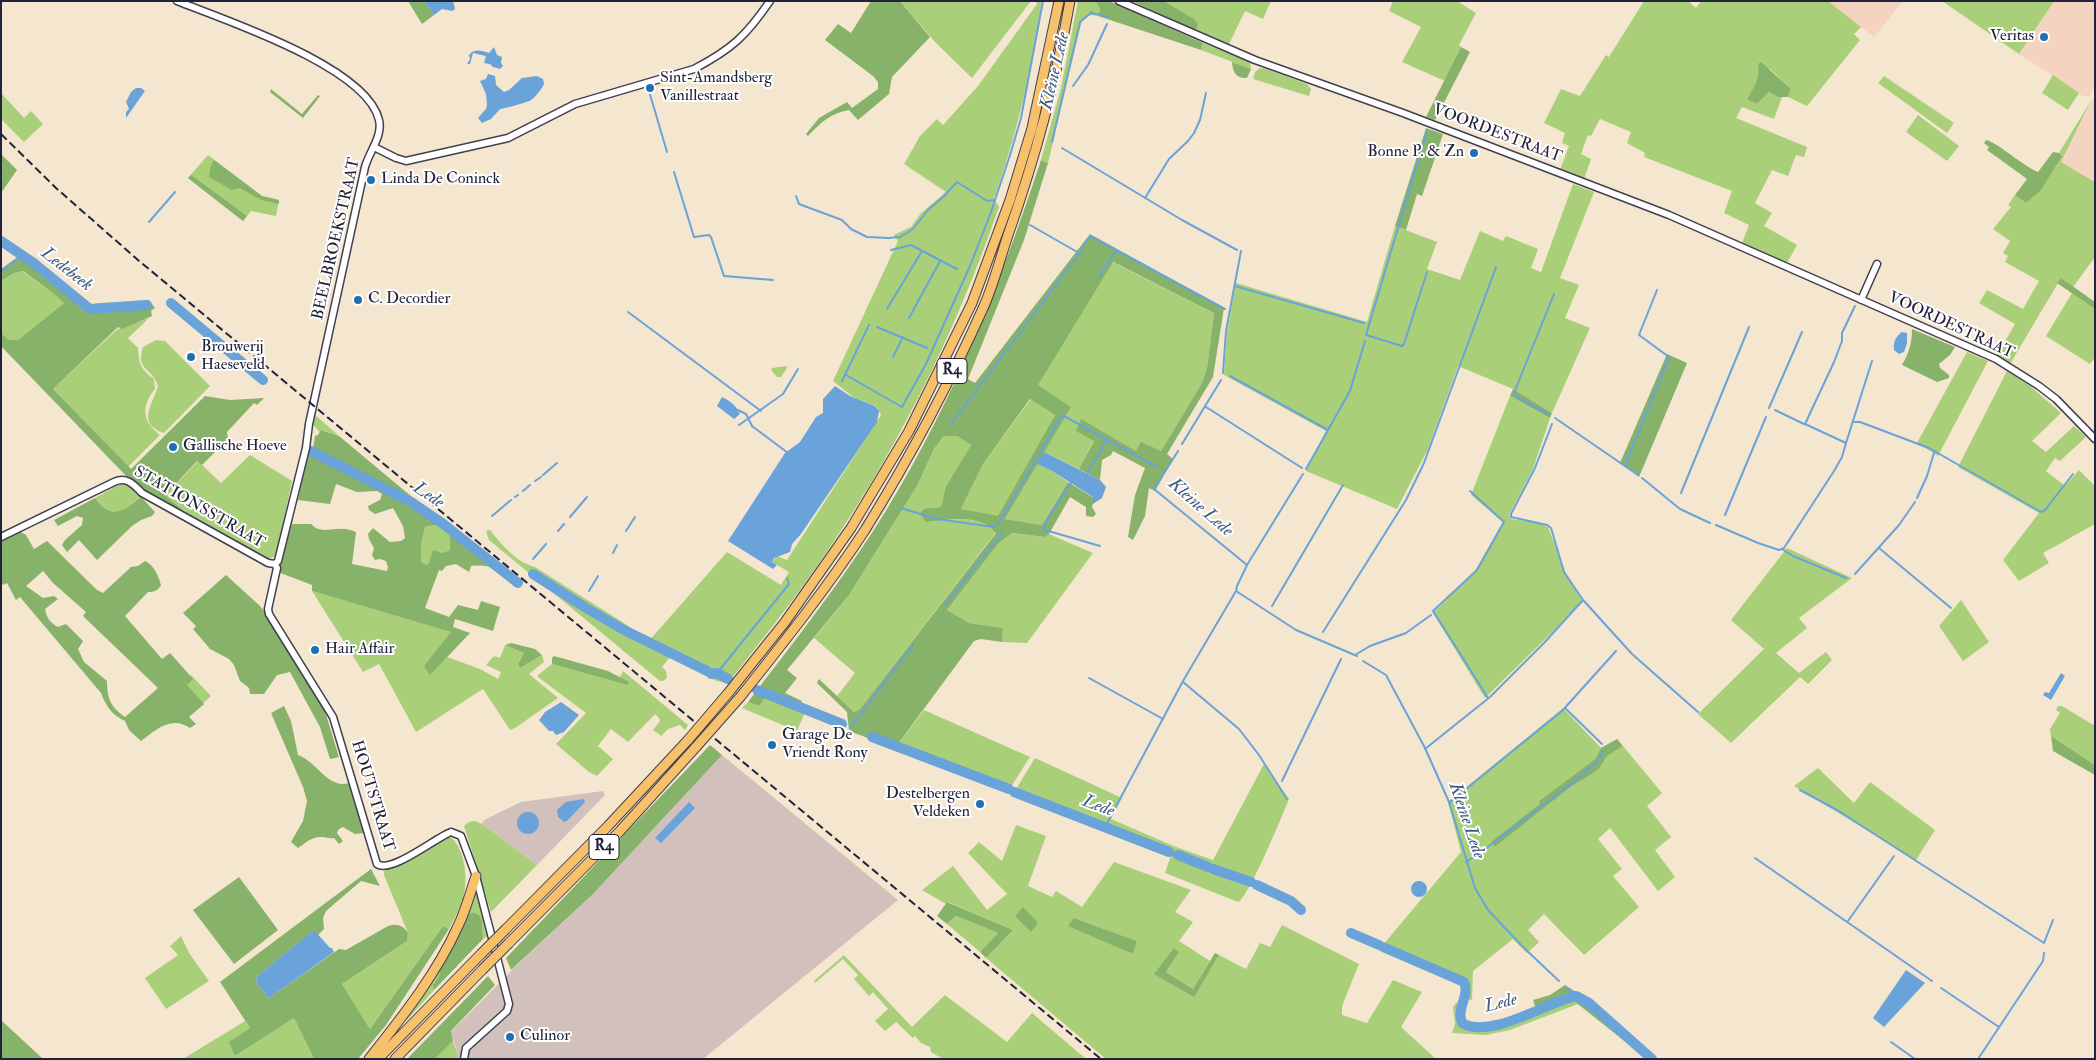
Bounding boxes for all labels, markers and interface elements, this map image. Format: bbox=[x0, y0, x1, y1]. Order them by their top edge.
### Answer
place label: Veritas bbox=[1990, 27, 2034, 47]
water label: Kleine Lede bbox=[1037, 30, 1075, 112]
marker: Veritas bbox=[2038, 31, 2050, 43]
place label: Sint-Amandsberg Vanillestraat bbox=[660, 69, 772, 107]
marker: Sint-Amandsberg Vanillestraat bbox=[644, 82, 656, 94]
street label: VOORDESTRAAT bbox=[1430, 101, 1564, 167]
place label: Bonne P. & Zn bbox=[1367, 143, 1464, 163]
marker: Bonne P. & Zn bbox=[1468, 147, 1480, 159]
street label: BEELBROEKSTRAAT bbox=[309, 156, 365, 322]
place label: Linda De Coninck bbox=[381, 170, 500, 190]
marker: Linda De Coninck bbox=[365, 174, 377, 186]
water label: Ledebeek bbox=[36, 243, 96, 297]
street label: VOORDESTRAAT bbox=[1885, 288, 2017, 364]
place label: C. Decordier bbox=[368, 290, 450, 310]
marker: C. Decordier bbox=[352, 294, 364, 306]
place label: Brouwerij Haeseveld bbox=[201, 338, 265, 376]
marker: Brouwerij Haeseveld bbox=[185, 351, 197, 363]
road number: R4 bbox=[937, 358, 967, 384]
place label: Gallische Hoeve bbox=[183, 437, 287, 457]
marker: Gallische Hoeve bbox=[167, 441, 179, 453]
street label: STATIONSSTRAAT bbox=[130, 463, 268, 553]
water label: Kleine Lede bbox=[1163, 474, 1237, 542]
water label: Lede bbox=[408, 478, 448, 514]
place label: Hair Affair bbox=[325, 640, 394, 660]
marker: Hair Affair bbox=[309, 644, 321, 656]
place label: Garage De Vriendt Rony bbox=[782, 726, 868, 764]
street label: HOUTSTRAAT bbox=[346, 738, 398, 854]
marker: Garage De Vriendt Rony bbox=[766, 739, 778, 751]
water label: Kleine Lede bbox=[1443, 780, 1489, 862]
place label: Destelbergen Veldeken bbox=[886, 785, 970, 823]
water label: Lede bbox=[1079, 791, 1117, 823]
marker: Destelbergen Veldeken bbox=[974, 798, 986, 810]
road number: R4 bbox=[589, 834, 619, 860]
water label: Lede bbox=[1483, 990, 1519, 1018]
place label: Culinor bbox=[520, 1027, 570, 1047]
marker: Culinor bbox=[504, 1031, 516, 1043]

